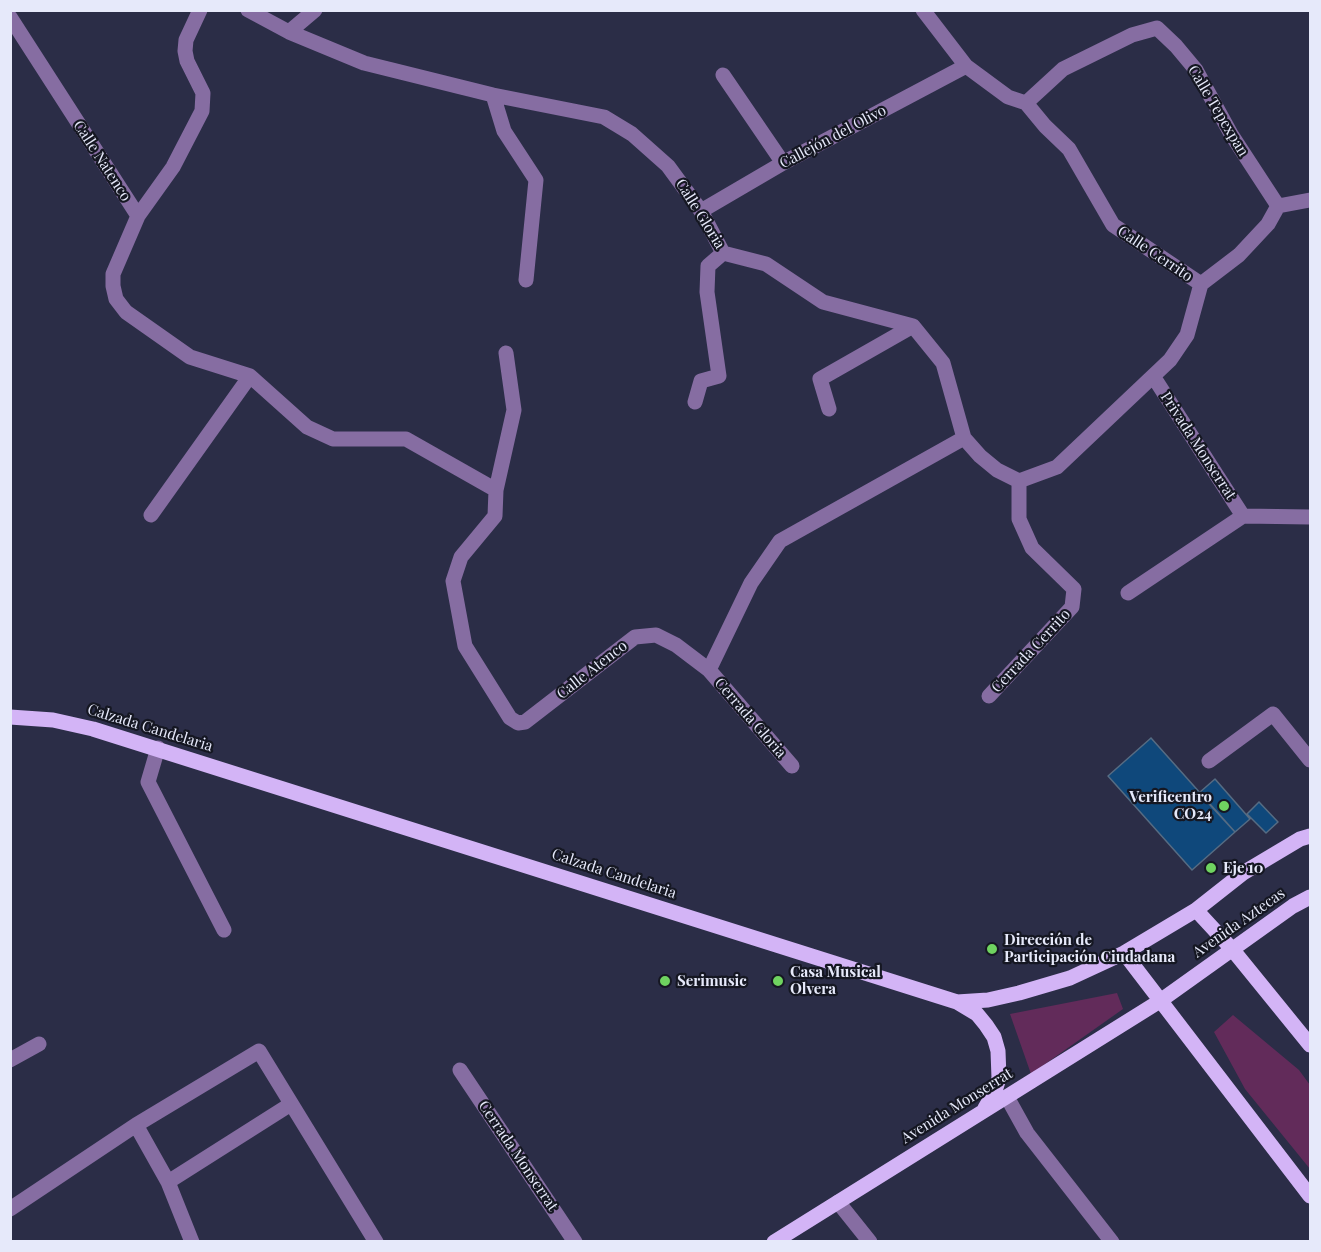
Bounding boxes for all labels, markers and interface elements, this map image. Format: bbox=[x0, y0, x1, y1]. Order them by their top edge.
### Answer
street label: Calle Tepexpan bbox=[1184, 62, 1252, 160]
street label: Callejón del Olivo bbox=[777, 101, 889, 173]
street label: Calle Natenco bbox=[69, 117, 135, 205]
street label: Calle Gloria bbox=[671, 176, 729, 252]
street label: Calle Cerrito bbox=[1114, 222, 1196, 286]
street label: Privada Monserrat bbox=[1156, 389, 1240, 503]
street label: Cerrada Cerrito bbox=[988, 605, 1074, 697]
street label: Calle Atenco bbox=[553, 637, 631, 703]
street label: Cerrada Gloria bbox=[710, 674, 790, 762]
street label: Calzada Candelaria bbox=[85, 700, 215, 756]
place label: Verificentro CO24 bbox=[1129, 788, 1212, 823]
marker: Verificentro CO24 bbox=[1217, 799, 1231, 813]
street label: Calzada Candelaria bbox=[549, 845, 679, 903]
place label: Eje 10 bbox=[1223, 859, 1263, 877]
marker: Eje 10 bbox=[1204, 861, 1218, 875]
street label: Avenida Aztecas bbox=[1189, 885, 1289, 961]
place label: Dirección de Participación Ciudadana bbox=[1004, 931, 1175, 966]
marker: Dirección de Participación Ciudadana bbox=[985, 942, 999, 956]
place label: Casa Musical Olvera bbox=[790, 963, 881, 998]
place label: Serimusic bbox=[677, 972, 747, 990]
marker: Serimusic bbox=[658, 974, 672, 988]
marker: Casa Musical Olvera bbox=[771, 974, 785, 988]
street label: Avenida Monserrat bbox=[898, 1064, 1016, 1148]
street label: Cerrada Monserrat bbox=[474, 1097, 562, 1215]

